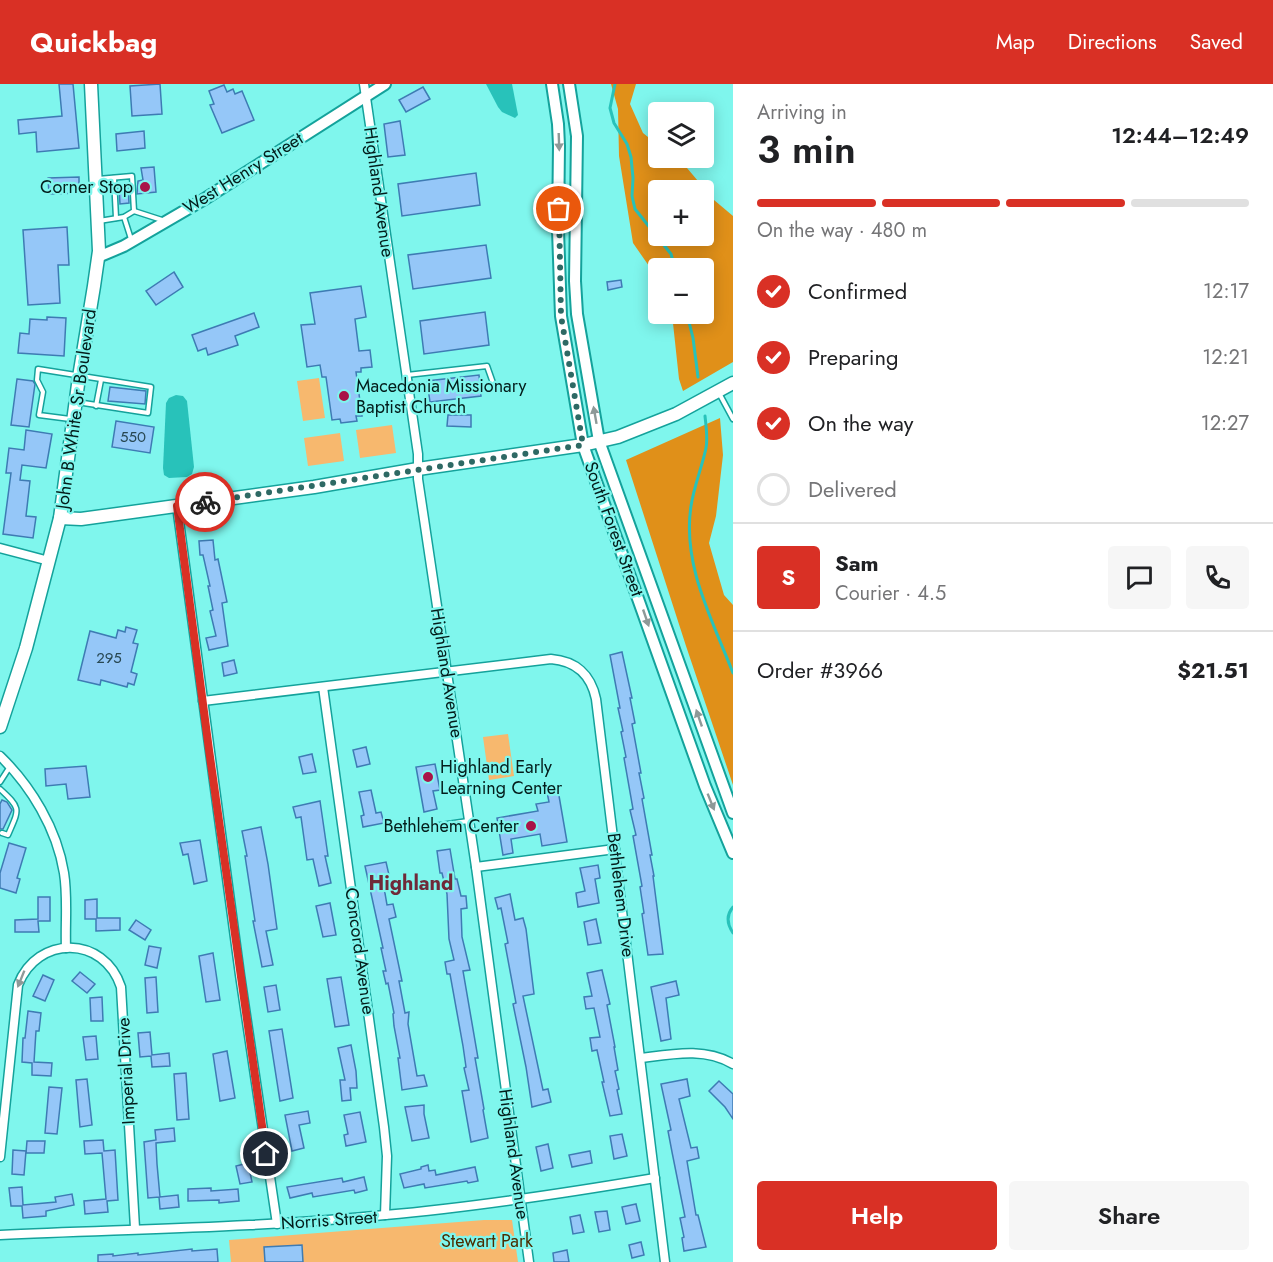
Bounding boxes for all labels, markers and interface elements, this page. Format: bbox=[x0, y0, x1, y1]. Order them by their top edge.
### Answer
text: Quickbag bbox=[30, 22, 157, 63]
text: Map bbox=[996, 27, 1035, 57]
text: Directions bbox=[1068, 27, 1157, 57]
text: Saved bbox=[1190, 27, 1243, 57]
text: Arriving in bbox=[757, 98, 847, 127]
map controls bbox=[648, 102, 714, 324]
button: layers bbox=[648, 102, 714, 168]
text: 12:44–12:49 bbox=[1111, 119, 1249, 151]
text: 3 min bbox=[757, 121, 856, 178]
street label: West Henry Street bbox=[178, 125, 309, 220]
street label: Highland Avenue bbox=[357, 125, 401, 259]
one-way arrow bbox=[554, 133, 564, 152]
place label: Corner Stop bbox=[40, 174, 133, 200]
marker: Corner Stop bbox=[138, 180, 152, 194]
button: + bbox=[648, 180, 714, 246]
pin bbox=[533, 183, 584, 234]
icon: bag bbox=[542, 192, 575, 225]
text: On the way · 480 m bbox=[757, 216, 927, 245]
button: − bbox=[648, 258, 714, 324]
icon: check bbox=[757, 275, 790, 308]
text: Confirmed bbox=[808, 275, 907, 307]
text: 12:17 bbox=[1203, 277, 1249, 306]
street label: John B White Sr Boulevard bbox=[49, 307, 103, 513]
icon: check bbox=[757, 341, 790, 374]
text: Preparing bbox=[808, 341, 899, 373]
text: 12:21 bbox=[1202, 343, 1249, 372]
place label: Macedonia Missionary Baptist Church bbox=[356, 373, 526, 420]
marker: Macedonia Missionary Baptist Church bbox=[337, 389, 351, 403]
one-way arrow bbox=[590, 405, 599, 424]
icon: check bbox=[757, 407, 790, 440]
text: On the way bbox=[808, 407, 913, 439]
text: 12:27 bbox=[1201, 409, 1249, 438]
house number: 550 bbox=[120, 426, 146, 448]
street label: South Forest Street bbox=[578, 458, 651, 601]
courier bbox=[175, 472, 235, 532]
text: Delivered bbox=[808, 473, 897, 505]
icon: bike bbox=[189, 486, 222, 519]
button: chat bbox=[1108, 546, 1171, 609]
button: phone bbox=[1186, 546, 1249, 609]
text: Sam bbox=[835, 547, 879, 579]
text: S bbox=[782, 561, 795, 593]
text: Courier · 4.5 bbox=[835, 579, 946, 608]
street label: Highland Avenue bbox=[424, 606, 470, 740]
one-way arrow bbox=[641, 609, 651, 627]
house number: 295 bbox=[96, 647, 122, 669]
text: Order #3966 bbox=[757, 654, 883, 686]
text: $21.51 bbox=[1177, 654, 1249, 686]
one-way arrow bbox=[693, 709, 703, 727]
place label: Highland Early Learning Center bbox=[440, 754, 563, 801]
marker: Highland Early Learning Center bbox=[421, 770, 435, 784]
one-way arrow bbox=[707, 793, 716, 811]
place label: Bethlehem Center bbox=[384, 813, 520, 839]
marker: Bethlehem Center bbox=[524, 819, 538, 833]
street label: Bethlehem Drive bbox=[601, 832, 641, 958]
district label: Highland bbox=[369, 869, 453, 898]
street label: Concord Avenue bbox=[338, 886, 382, 1016]
one-way arrow bbox=[16, 971, 26, 989]
street label: Imperial Drive bbox=[110, 1017, 142, 1125]
street label: Highland Avenue bbox=[492, 1087, 536, 1221]
pin bbox=[240, 1128, 291, 1179]
icon: home bbox=[249, 1137, 282, 1170]
button: Help bbox=[757, 1181, 997, 1250]
button: Share bbox=[1009, 1181, 1249, 1250]
street label: Norris Street bbox=[280, 1204, 379, 1236]
park label: Stewart Park bbox=[441, 1228, 533, 1254]

